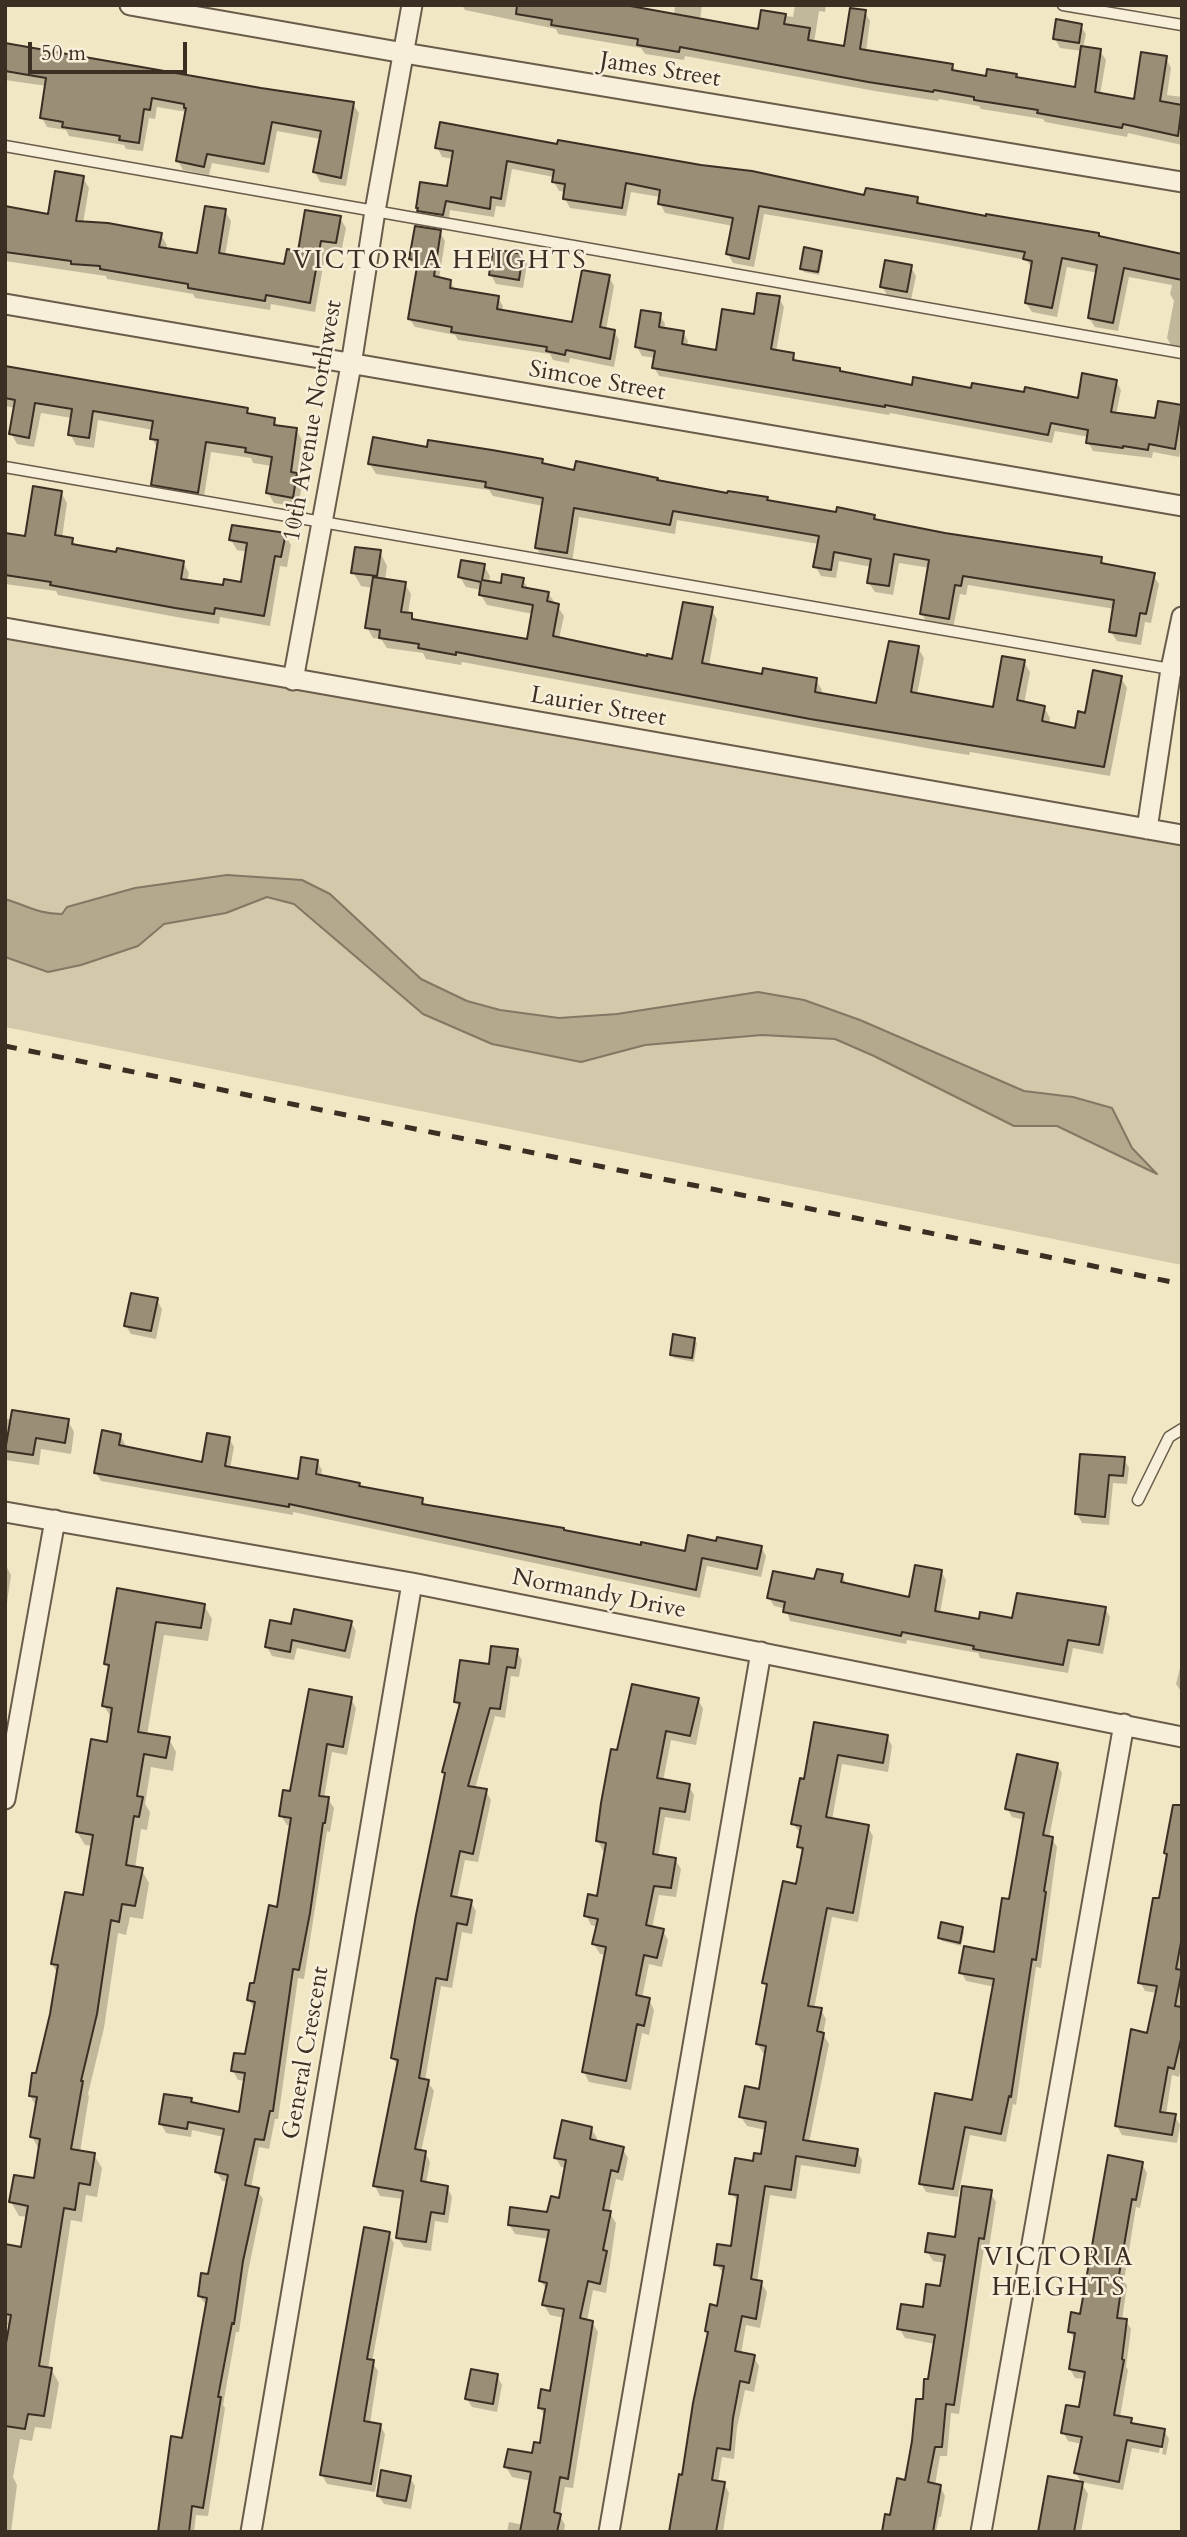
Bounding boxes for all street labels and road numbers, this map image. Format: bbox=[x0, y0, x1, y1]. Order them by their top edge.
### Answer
street label: James Street bbox=[598, 47, 722, 95]
street label: 10th Avenue Northwest bbox=[279, 298, 349, 544]
street label: Simcoe Street bbox=[527, 356, 667, 408]
street label: Laurier Street bbox=[528, 682, 668, 734]
street label: Normandy Drive bbox=[510, 1564, 688, 1626]
street label: General Crescent bbox=[278, 1964, 336, 2142]

